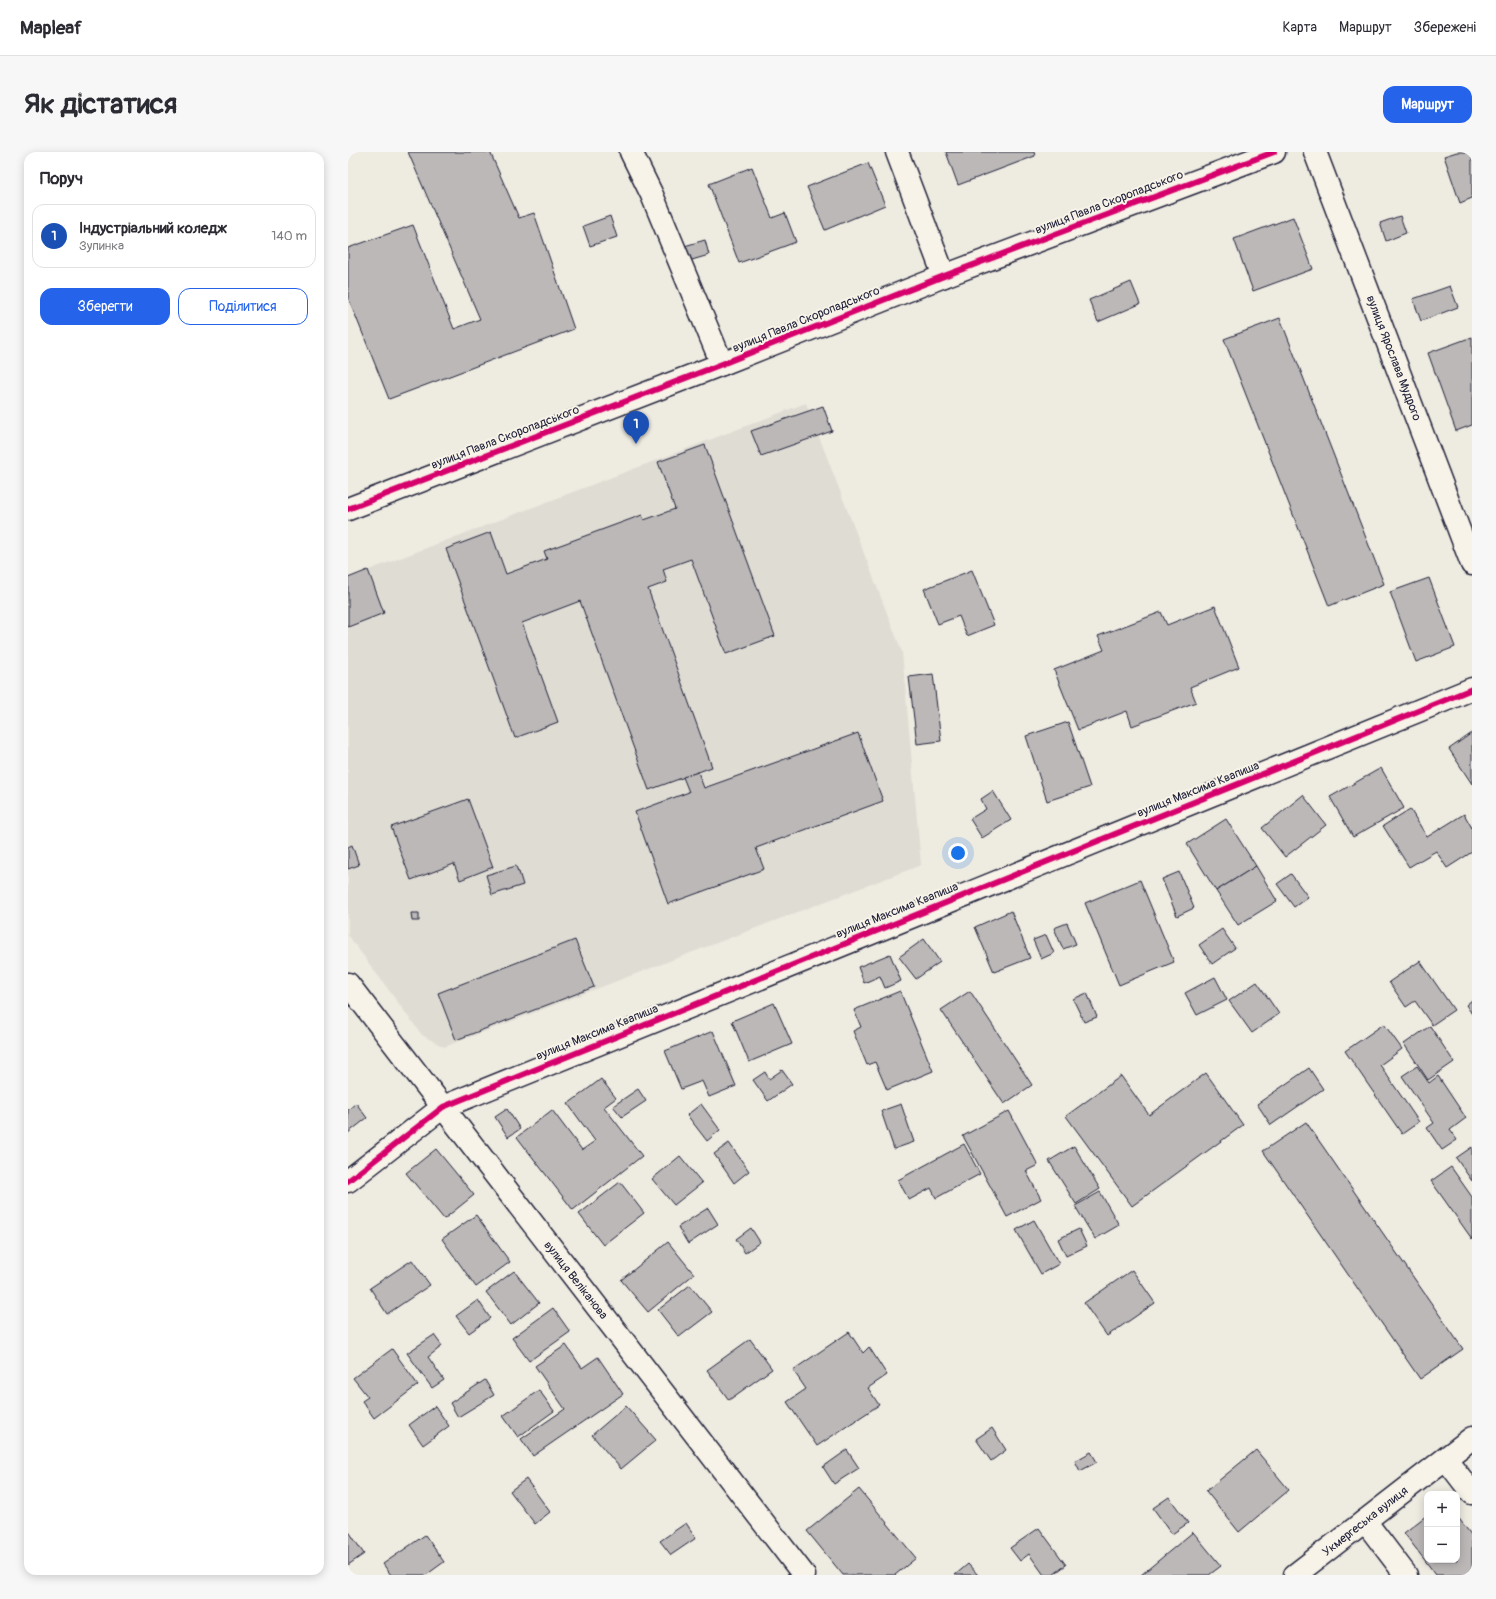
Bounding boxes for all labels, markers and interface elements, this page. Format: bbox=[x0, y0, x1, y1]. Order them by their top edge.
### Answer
text: Mapleaf bbox=[20, 16, 82, 40]
text: Карта bbox=[1282, 19, 1317, 36]
text: Маршрут bbox=[1339, 19, 1392, 36]
text: Збережені bbox=[1414, 19, 1476, 36]
button: Маршрут bbox=[1383, 86, 1472, 123]
text: Як дістатися bbox=[24, 87, 177, 122]
street label: вулиця Павла Скоропадського bbox=[1033, 167, 1186, 238]
text: Поруч bbox=[40, 168, 83, 189]
text: Індустріальний коледж bbox=[79, 219, 227, 238]
text: 1 bbox=[51, 228, 57, 244]
text: 140 m bbox=[271, 228, 307, 244]
text: Зупинка bbox=[79, 238, 124, 254]
street label: вулиця Павла Скоропадського bbox=[730, 283, 883, 356]
button: Зберегти bbox=[40, 288, 170, 325]
button: Поділитися bbox=[178, 288, 308, 325]
street label: вулиця Ярослава Мудрого bbox=[1363, 293, 1425, 424]
street label: вулиця Павла Скоропадського bbox=[429, 402, 582, 473]
pin: 1 bbox=[623, 411, 649, 444]
street label: вулиця Максима Квапиша bbox=[1135, 758, 1262, 821]
your location bbox=[948, 843, 968, 863]
street label: вулиця Максима Квапиша bbox=[834, 879, 961, 942]
street label: вулиця Максима Квапиша bbox=[534, 1001, 661, 1064]
street label: вулиця Веліканова bbox=[540, 1238, 611, 1323]
street label: Укмергеська вулиця bbox=[1319, 1483, 1411, 1560]
map controls bbox=[1424, 1491, 1460, 1563]
button: + bbox=[1424, 1491, 1460, 1527]
button: − bbox=[1424, 1527, 1460, 1563]

